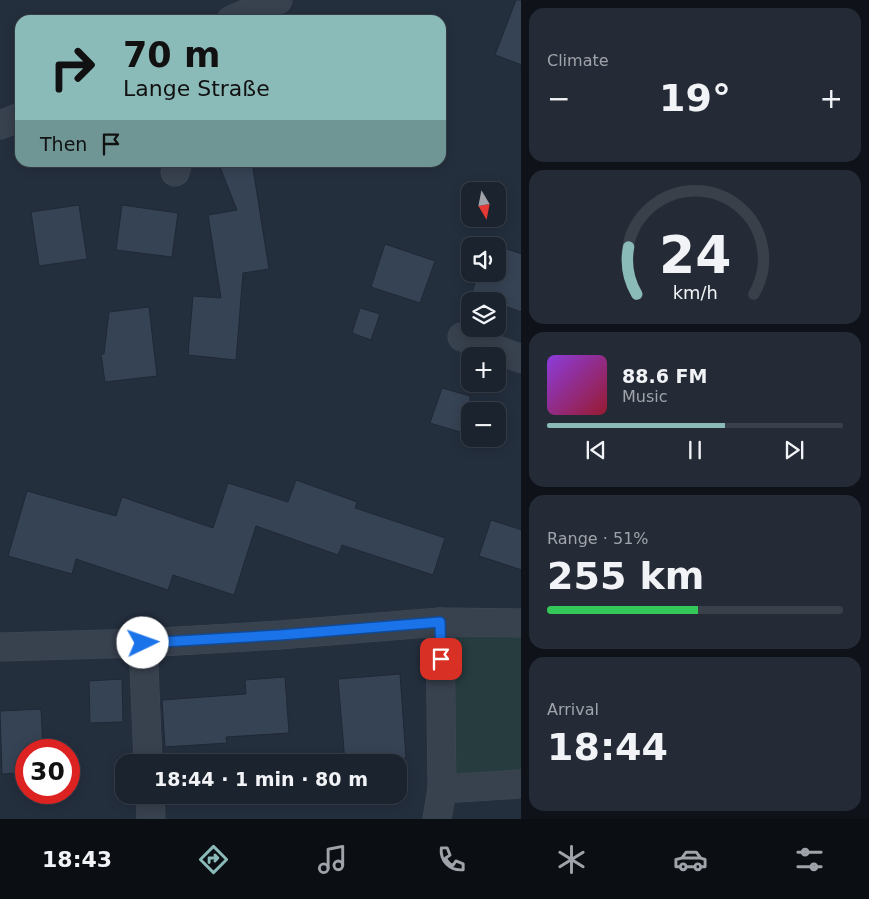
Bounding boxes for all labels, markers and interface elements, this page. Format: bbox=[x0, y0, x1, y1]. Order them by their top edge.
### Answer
icon: right bbox=[40, 35, 105, 100]
text: 70 m bbox=[123, 35, 220, 75]
text: Climate bbox=[547, 51, 609, 70]
text: Lange Straße bbox=[123, 76, 270, 101]
text: 19° bbox=[659, 76, 731, 120]
text: − bbox=[547, 82, 570, 115]
text: + bbox=[820, 82, 843, 115]
icon: arrive bbox=[97, 130, 125, 158]
text: Then bbox=[40, 133, 87, 155]
north arrow bbox=[461, 182, 506, 228]
map controls bbox=[461, 182, 506, 447]
text: 24 bbox=[659, 225, 731, 285]
button: sound bbox=[461, 237, 506, 282]
text: km/h bbox=[672, 282, 718, 303]
button: layers bbox=[461, 292, 506, 337]
button: + bbox=[461, 347, 506, 392]
text: 88.6 FM bbox=[622, 365, 707, 387]
text: Music bbox=[622, 387, 668, 406]
button: − bbox=[461, 402, 506, 447]
icon: previous bbox=[582, 436, 610, 464]
icon: pause bbox=[681, 436, 709, 464]
icon: next bbox=[780, 436, 808, 464]
text: Range · 51% bbox=[547, 529, 649, 548]
text: 255 km bbox=[547, 554, 704, 598]
position arrow bbox=[116, 616, 168, 668]
pin bbox=[420, 638, 462, 680]
icon: arrive bbox=[427, 645, 455, 673]
text: Arrival bbox=[547, 700, 599, 719]
text: 18:44 bbox=[547, 725, 668, 769]
speed limit sign: 30 bbox=[15, 739, 80, 804]
text: 18:44 · 1 min · 80 m bbox=[154, 768, 368, 790]
icon: directions bbox=[196, 842, 231, 877]
icon: music bbox=[315, 842, 350, 877]
icon: phone bbox=[434, 842, 469, 877]
icon: climate bbox=[554, 842, 589, 877]
icon: car bbox=[673, 842, 708, 877]
icon: filters bbox=[792, 842, 827, 877]
text: 18:43 bbox=[42, 847, 112, 872]

